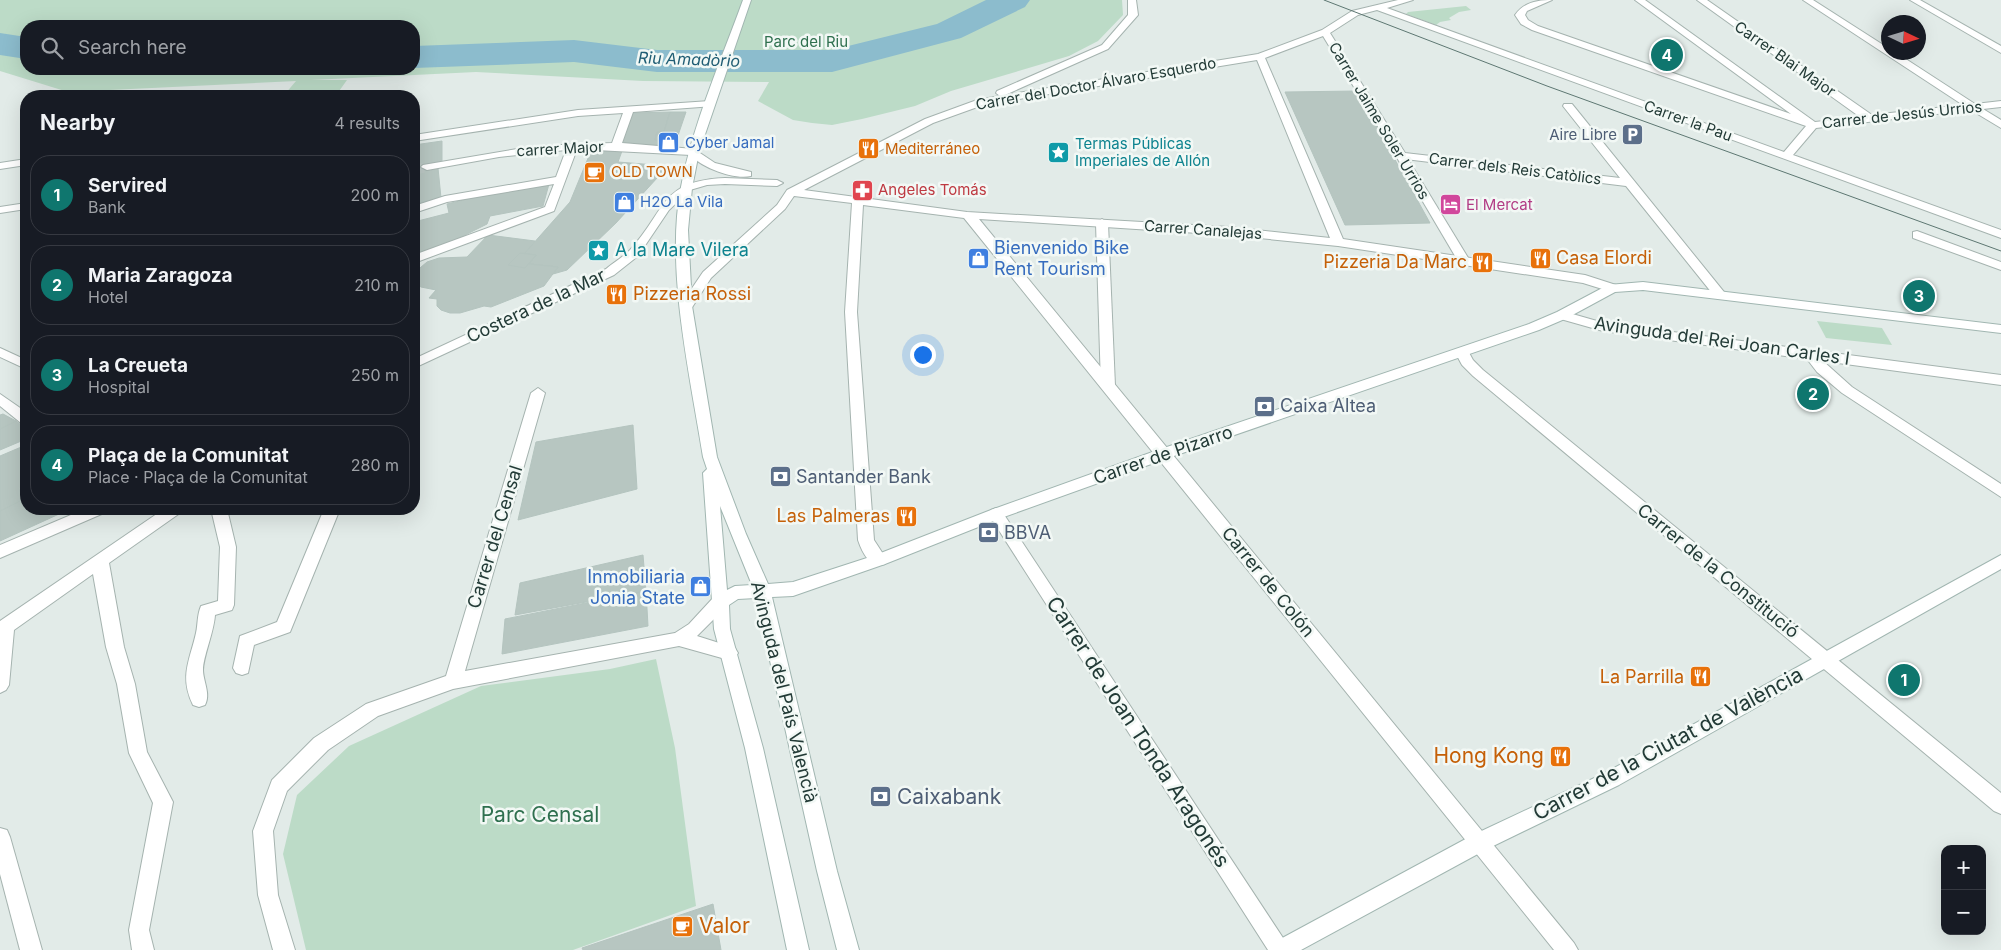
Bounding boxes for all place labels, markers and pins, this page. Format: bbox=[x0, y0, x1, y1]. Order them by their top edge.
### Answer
pin: 4 bbox=[1651, 36, 1683, 74]
parking icon: Aire Libre bbox=[1621, 123, 1645, 147]
place label: Aire Libre bbox=[1549, 125, 1617, 144]
shop icon: Cyber Jamal bbox=[657, 131, 681, 155]
place label: Cyber Jamal bbox=[685, 133, 774, 152]
place label: Termas Públicas Imperiales de Allón bbox=[1075, 134, 1210, 170]
restaurant icon: Mediterráneo bbox=[857, 137, 881, 161]
place label: Mediterráneo bbox=[885, 139, 980, 158]
place icon: Termas Públicas Imperiales de Allón bbox=[1047, 141, 1071, 165]
cafe icon: OLD TOWN bbox=[583, 160, 607, 184]
place label: OLD TOWN bbox=[611, 162, 693, 181]
pharmacy icon: Angeles Tomás bbox=[850, 178, 874, 202]
place label: Angeles Tomás bbox=[878, 180, 987, 199]
shop icon: H2O La Vila bbox=[612, 190, 636, 214]
place label: H2O La Vila bbox=[640, 192, 723, 211]
hotel icon: El Mercat bbox=[1438, 193, 1462, 217]
place label: El Mercat bbox=[1466, 195, 1533, 214]
place label: Bienvenido Bike Rent Tourism bbox=[994, 237, 1129, 279]
place icon: A la Mare Vilera bbox=[587, 238, 611, 262]
place label: A la Mare Vilera bbox=[615, 239, 749, 260]
shop icon: Bienvenido Bike Rent Tourism bbox=[966, 246, 990, 270]
restaurant icon: Casa Elordi bbox=[1528, 246, 1552, 270]
place label: Casa Elordi bbox=[1556, 247, 1652, 268]
restaurant icon: Pizzeria Da Marc bbox=[1471, 250, 1495, 274]
place label: Pizzeria Da Marc bbox=[1323, 251, 1467, 272]
pin: 3 bbox=[1903, 277, 1935, 315]
restaurant icon: Pizzeria Rossi bbox=[605, 282, 629, 306]
place label: Pizzeria Rossi bbox=[633, 283, 751, 304]
pin: 2 bbox=[1797, 375, 1829, 413]
bank icon: Caixa Altea bbox=[1252, 394, 1276, 418]
place label: Caixa Altea bbox=[1280, 395, 1376, 416]
bank icon: Santander Bank bbox=[768, 465, 792, 489]
place label: Santander Bank bbox=[796, 466, 931, 487]
restaurant icon: Las Palmeras bbox=[894, 504, 918, 528]
place label: Las Palmeras bbox=[777, 505, 890, 526]
bank icon: BBVA bbox=[976, 521, 1000, 545]
place label: BBVA bbox=[1004, 522, 1051, 543]
place label: Inmobiliaria Jonia State bbox=[587, 566, 685, 608]
shop icon: Inmobiliaria Jonia State bbox=[689, 575, 713, 599]
pin: 1 bbox=[1888, 661, 1920, 699]
restaurant icon: La Parrilla bbox=[1688, 665, 1712, 689]
place label: La Parrilla bbox=[1600, 666, 1684, 687]
place label: Hong Kong bbox=[1433, 743, 1544, 768]
restaurant icon: Hong Kong bbox=[1548, 744, 1572, 768]
place label: Caixabank bbox=[897, 784, 1002, 809]
bank icon: Caixabank bbox=[869, 785, 893, 809]
place label: Valor bbox=[699, 913, 750, 938]
cafe icon: Valor bbox=[671, 914, 695, 938]

